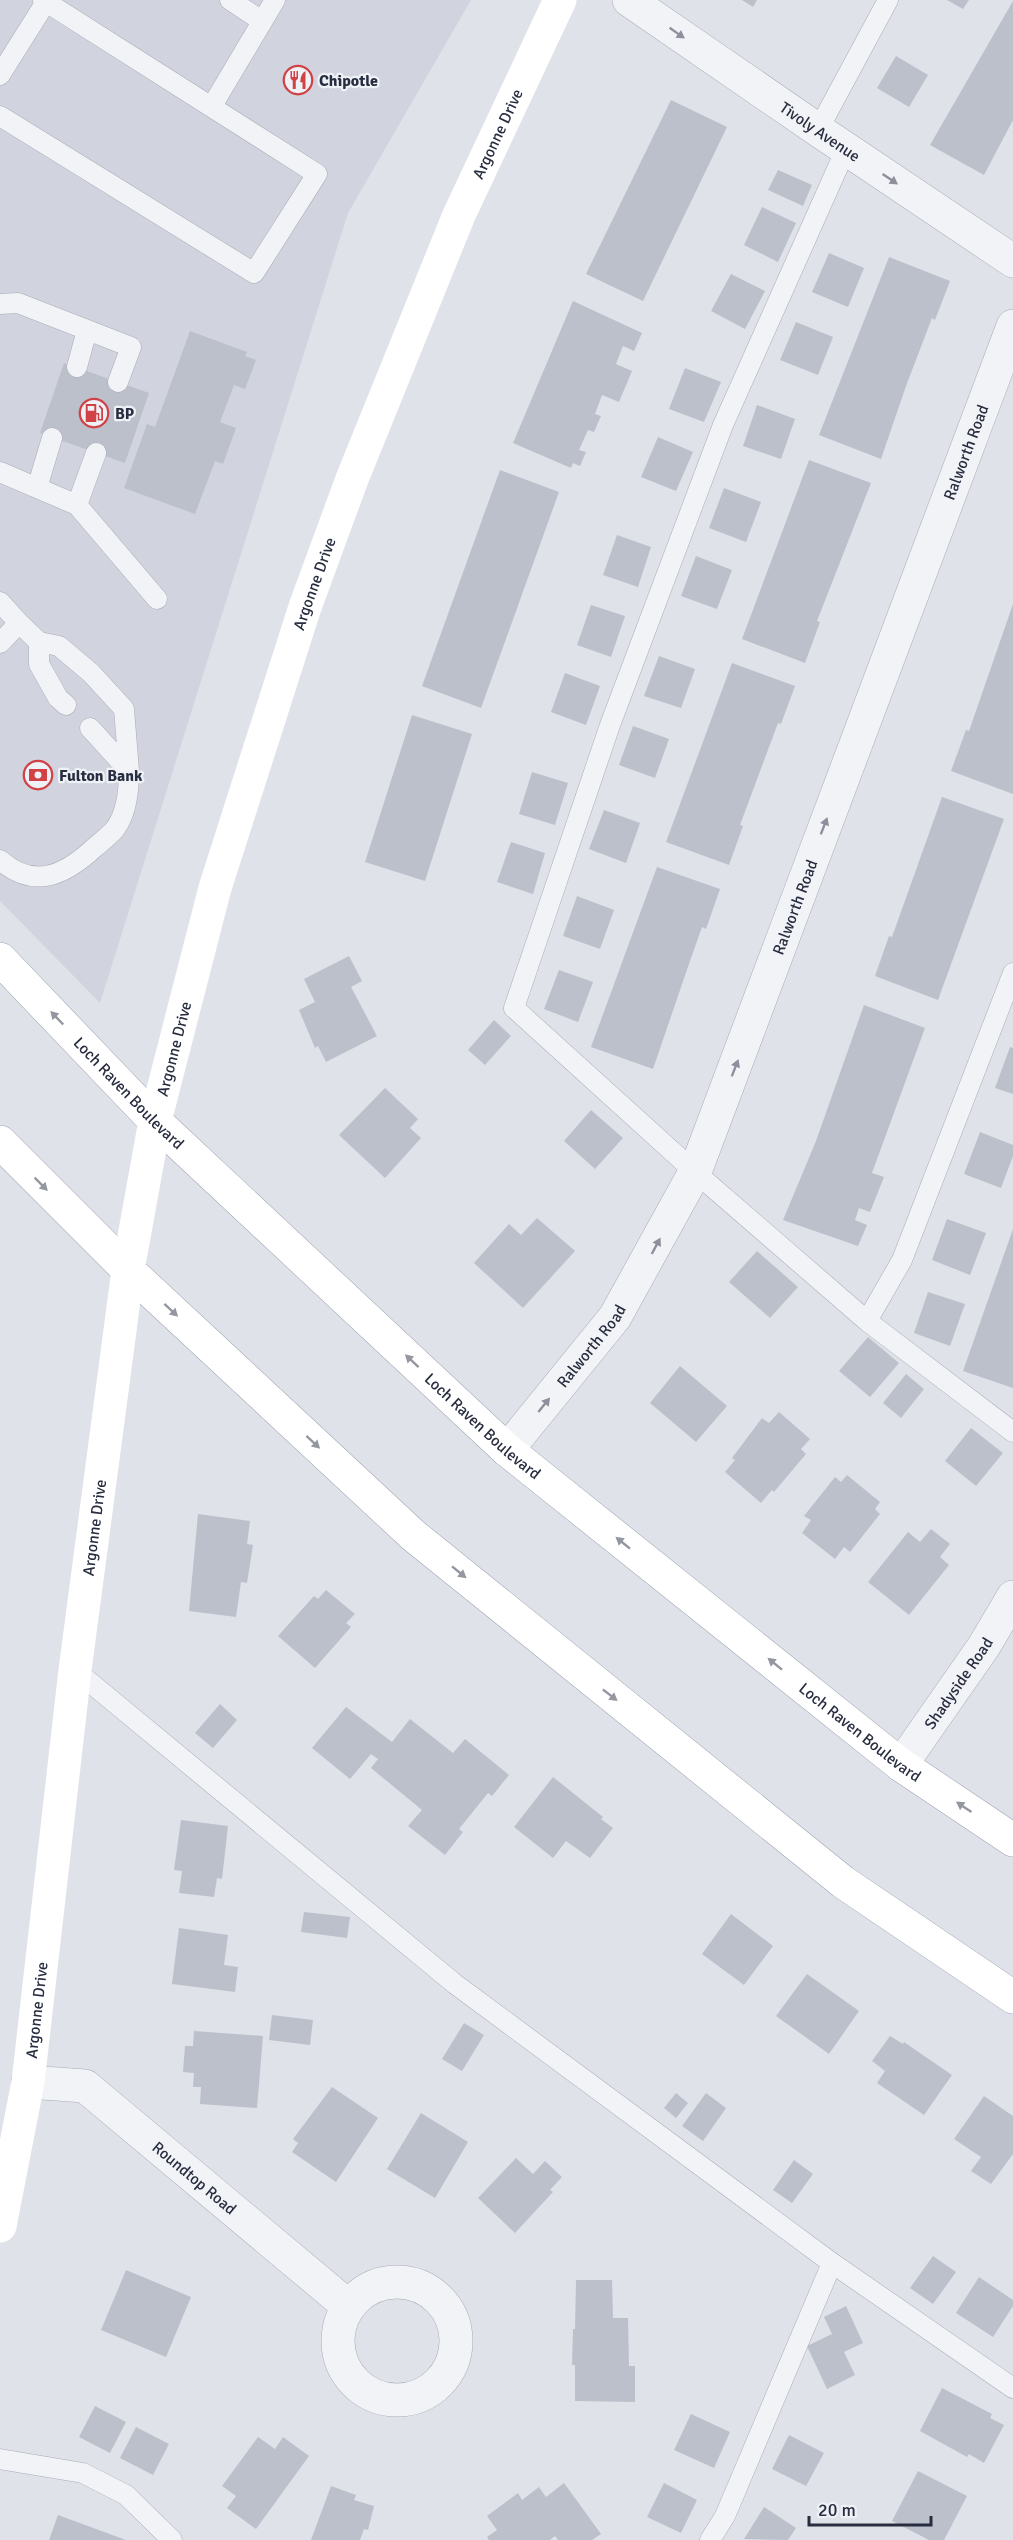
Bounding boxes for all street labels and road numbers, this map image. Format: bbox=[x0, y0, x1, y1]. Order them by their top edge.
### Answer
street label: Argonne Drive bbox=[468, 86, 528, 182]
street label: Tivoly Avenue bbox=[776, 98, 864, 167]
street label: Ralworth Road bbox=[940, 402, 994, 503]
street label: Argonne Drive bbox=[289, 535, 341, 633]
street label: Ralworth Road bbox=[769, 857, 823, 958]
street label: Argonne Drive bbox=[153, 999, 196, 1098]
street label: Loch Raven Boulevard bbox=[69, 1033, 188, 1154]
street label: Ralworth Road bbox=[553, 1301, 631, 1392]
street label: Loch Raven Boulevard bbox=[420, 1369, 544, 1484]
street label: Argonne Drive bbox=[79, 1478, 111, 1577]
street label: Shadyside Road bbox=[920, 1634, 998, 1733]
street label: Loch Raven Boulevard bbox=[795, 1679, 925, 1787]
street label: Argonne Drive bbox=[22, 1961, 53, 2060]
street label: Roundtop Road bbox=[148, 2137, 240, 2219]

